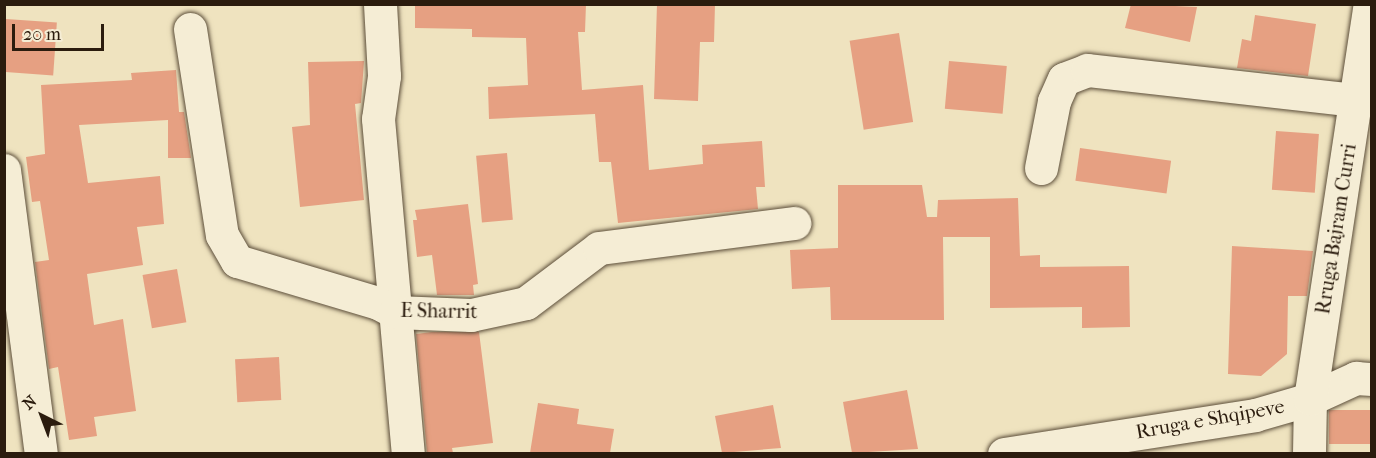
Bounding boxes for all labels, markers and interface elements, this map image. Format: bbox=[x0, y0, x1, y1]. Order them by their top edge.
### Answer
scale bar bbox=[15, 12, 106, 50]
text: 20 m bbox=[23, 24, 61, 45]
street label: Rruga Bajram Curri bbox=[1311, 142, 1361, 316]
street label: E Sharrit bbox=[400, 298, 478, 324]
north arrow bbox=[12, 386, 72, 446]
text: N bbox=[19, 391, 40, 413]
street label: Rruga e Shqipeve bbox=[1134, 394, 1286, 444]

